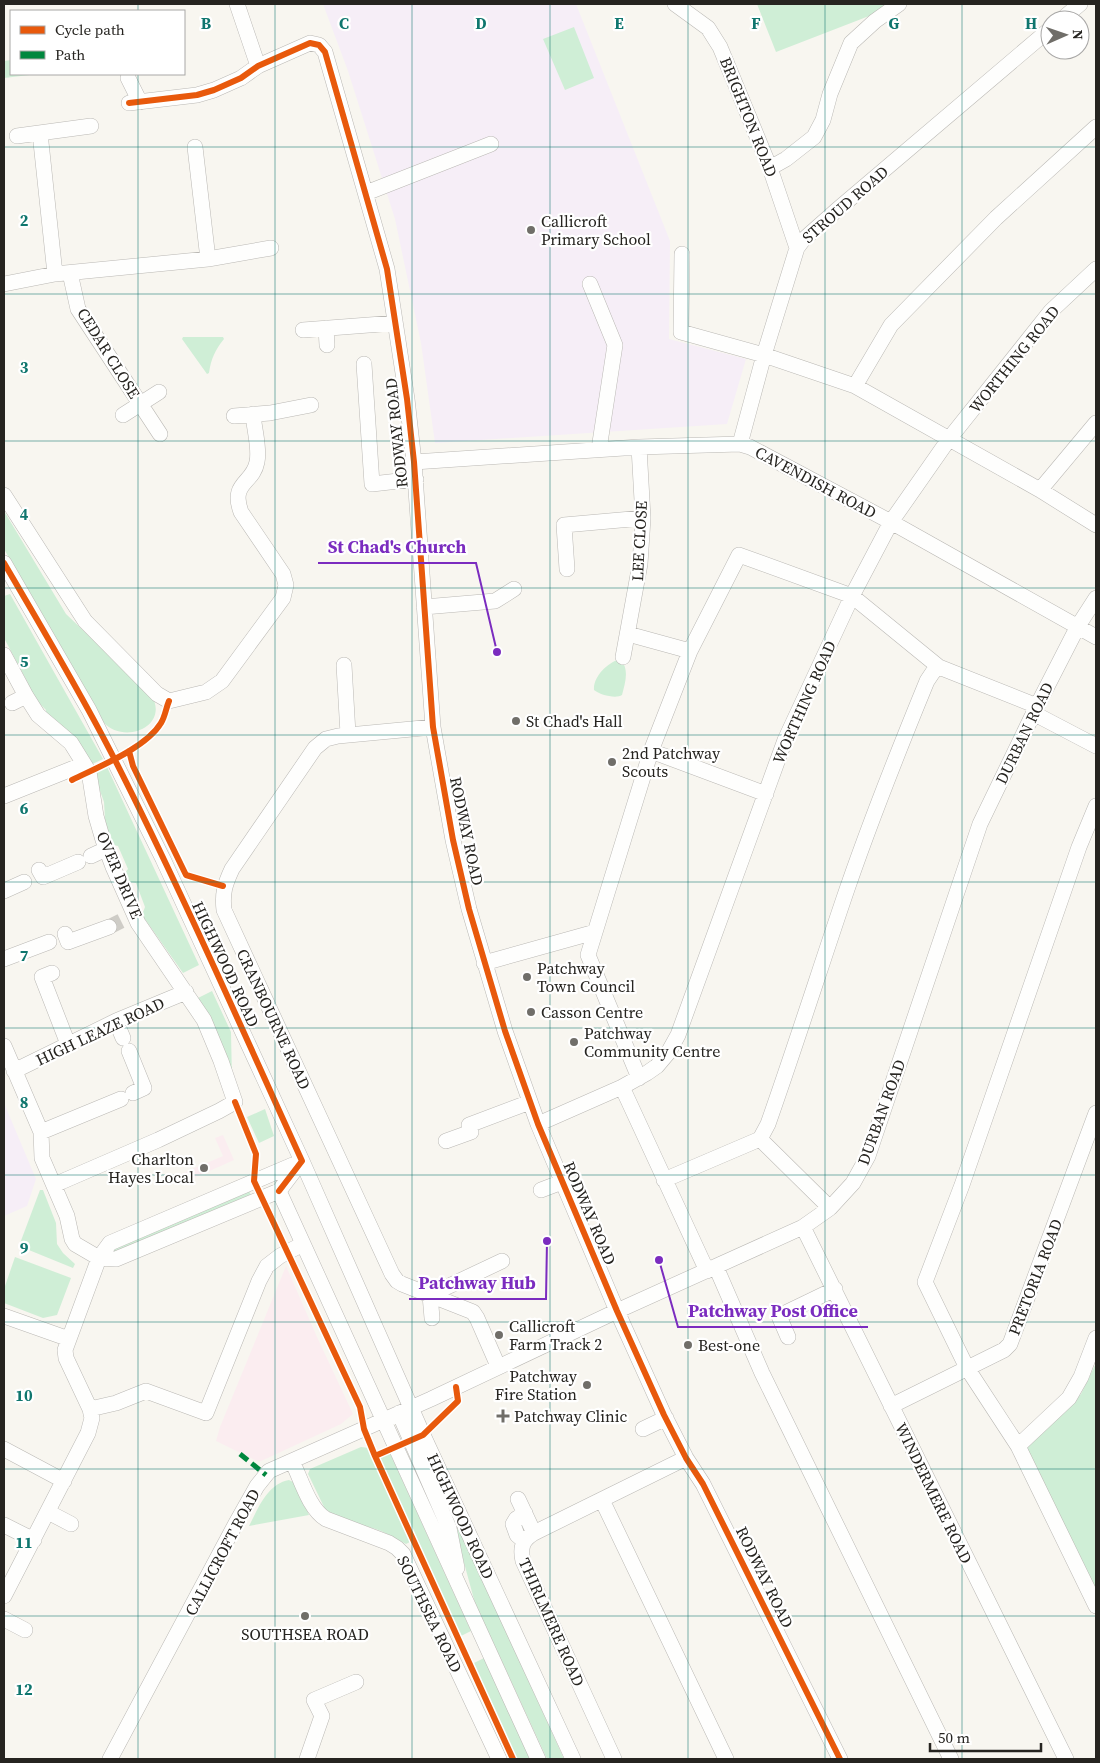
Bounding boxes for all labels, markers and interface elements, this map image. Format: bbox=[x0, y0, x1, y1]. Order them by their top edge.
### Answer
legend bbox=[10, 10, 185, 75]
north arrow bbox=[1040, 10, 1090, 60]
text: B bbox=[201, 12, 212, 34]
text: C bbox=[339, 12, 349, 34]
text: D bbox=[475, 12, 487, 34]
text: E bbox=[614, 12, 624, 34]
text: F bbox=[751, 12, 761, 34]
text: G bbox=[889, 12, 900, 34]
text: H bbox=[1025, 12, 1037, 34]
text: Cycle path bbox=[55, 19, 125, 40]
text: N bbox=[1068, 29, 1088, 40]
text: Path bbox=[55, 44, 85, 65]
street label: BRIGHTON ROAD bbox=[715, 54, 783, 180]
street label: STROUD ROAD bbox=[797, 160, 893, 248]
text: 2 bbox=[20, 209, 29, 231]
place label: Callicroft Primary School bbox=[541, 210, 651, 250]
marker: Callicroft Primary School bbox=[525, 224, 537, 236]
street label: WORTHING ROAD bbox=[964, 301, 1064, 417]
street label: CEDAR CLOSE bbox=[72, 303, 146, 403]
text: 3 bbox=[20, 356, 29, 378]
street label: RODWAY ROAD bbox=[379, 377, 413, 489]
street label: CAVENDISH ROAD bbox=[751, 441, 881, 523]
street label: LEE CLOSE bbox=[626, 500, 652, 582]
text: 4 bbox=[20, 503, 29, 525]
callout: St Chad's Church bbox=[318, 530, 476, 563]
text: St Chad's Church bbox=[328, 534, 466, 559]
street label: WORTHING ROAD bbox=[767, 637, 841, 767]
text: 5 bbox=[20, 650, 29, 672]
street label: DURBAN ROAD bbox=[990, 678, 1058, 788]
place label: St Chad's Hall bbox=[526, 710, 623, 732]
marker: St Chad's Hall bbox=[510, 715, 522, 727]
place label: 2nd Patchway Scouts bbox=[622, 742, 721, 782]
marker: 2nd Patchway Scouts bbox=[606, 756, 618, 768]
street label: RODWAY ROAD bbox=[445, 775, 489, 887]
text: 6 bbox=[20, 797, 29, 819]
street label: OVER DRIVE bbox=[92, 828, 148, 922]
street label: HIGHWOOD ROAD bbox=[187, 898, 265, 1030]
text: 7 bbox=[20, 944, 29, 966]
street label: CRANBOURNE ROAD bbox=[232, 945, 316, 1093]
place label: Patchway Town Council bbox=[537, 957, 635, 997]
marker: Patchway Town Council bbox=[521, 971, 533, 983]
street label: HIGH LEAZE ROAD bbox=[32, 992, 168, 1070]
place label: Casson Centre bbox=[541, 1001, 643, 1023]
marker: Casson Centre bbox=[525, 1006, 537, 1018]
place label: Patchway Community Centre bbox=[584, 1022, 720, 1062]
marker: Patchway Community Centre bbox=[568, 1036, 580, 1048]
street label: DURBAN ROAD bbox=[852, 1056, 910, 1168]
text: 8 bbox=[20, 1091, 28, 1113]
place label: Charlton Hayes Local bbox=[108, 1148, 194, 1188]
street label: RODWAY ROAD bbox=[558, 1158, 622, 1268]
marker: Charlton Hayes Local bbox=[198, 1162, 210, 1174]
street label: PRETORIA ROAD bbox=[1003, 1216, 1067, 1338]
text: 9 bbox=[20, 1237, 29, 1259]
callout: Patchway Hub bbox=[409, 1266, 546, 1299]
text: Patchway Hub bbox=[418, 1270, 536, 1295]
callout: Patchway Post Office bbox=[678, 1294, 868, 1327]
text: Patchway Post Office bbox=[688, 1298, 858, 1323]
place label: Callicroft Farm Track 2 bbox=[509, 1315, 602, 1355]
marker: Callicroft Farm Track 2 bbox=[493, 1329, 505, 1341]
place label: Best-one bbox=[698, 1334, 760, 1356]
marker: Best-one bbox=[682, 1339, 694, 1351]
place label: Patchway Fire Station bbox=[495, 1365, 578, 1405]
marker: Patchway Fire Station bbox=[581, 1379, 593, 1391]
text: 10 bbox=[15, 1384, 33, 1406]
place label: Patchway Clinic bbox=[514, 1405, 628, 1427]
marker: Patchway Clinic bbox=[496, 1409, 510, 1423]
street label: WINDERMERE ROAD bbox=[890, 1419, 978, 1567]
street label: HIGHWOOD ROAD bbox=[422, 1450, 500, 1582]
street label: CALLICROFT ROAD bbox=[179, 1485, 265, 1619]
street label: RODWAY ROAD bbox=[731, 1523, 799, 1631]
text: 11 bbox=[15, 1531, 33, 1553]
street label: SOUTHSEA ROAD bbox=[392, 1552, 468, 1676]
street label: THIRLMERE ROAD bbox=[514, 1554, 590, 1690]
marker: SOUTHSEA ROAD bbox=[299, 1610, 311, 1622]
place label: SOUTHSEA ROAD bbox=[241, 1623, 369, 1645]
text: 12 bbox=[15, 1678, 33, 1700]
scale bar bbox=[930, 1720, 1041, 1752]
text: 50 m bbox=[938, 1727, 970, 1748]

